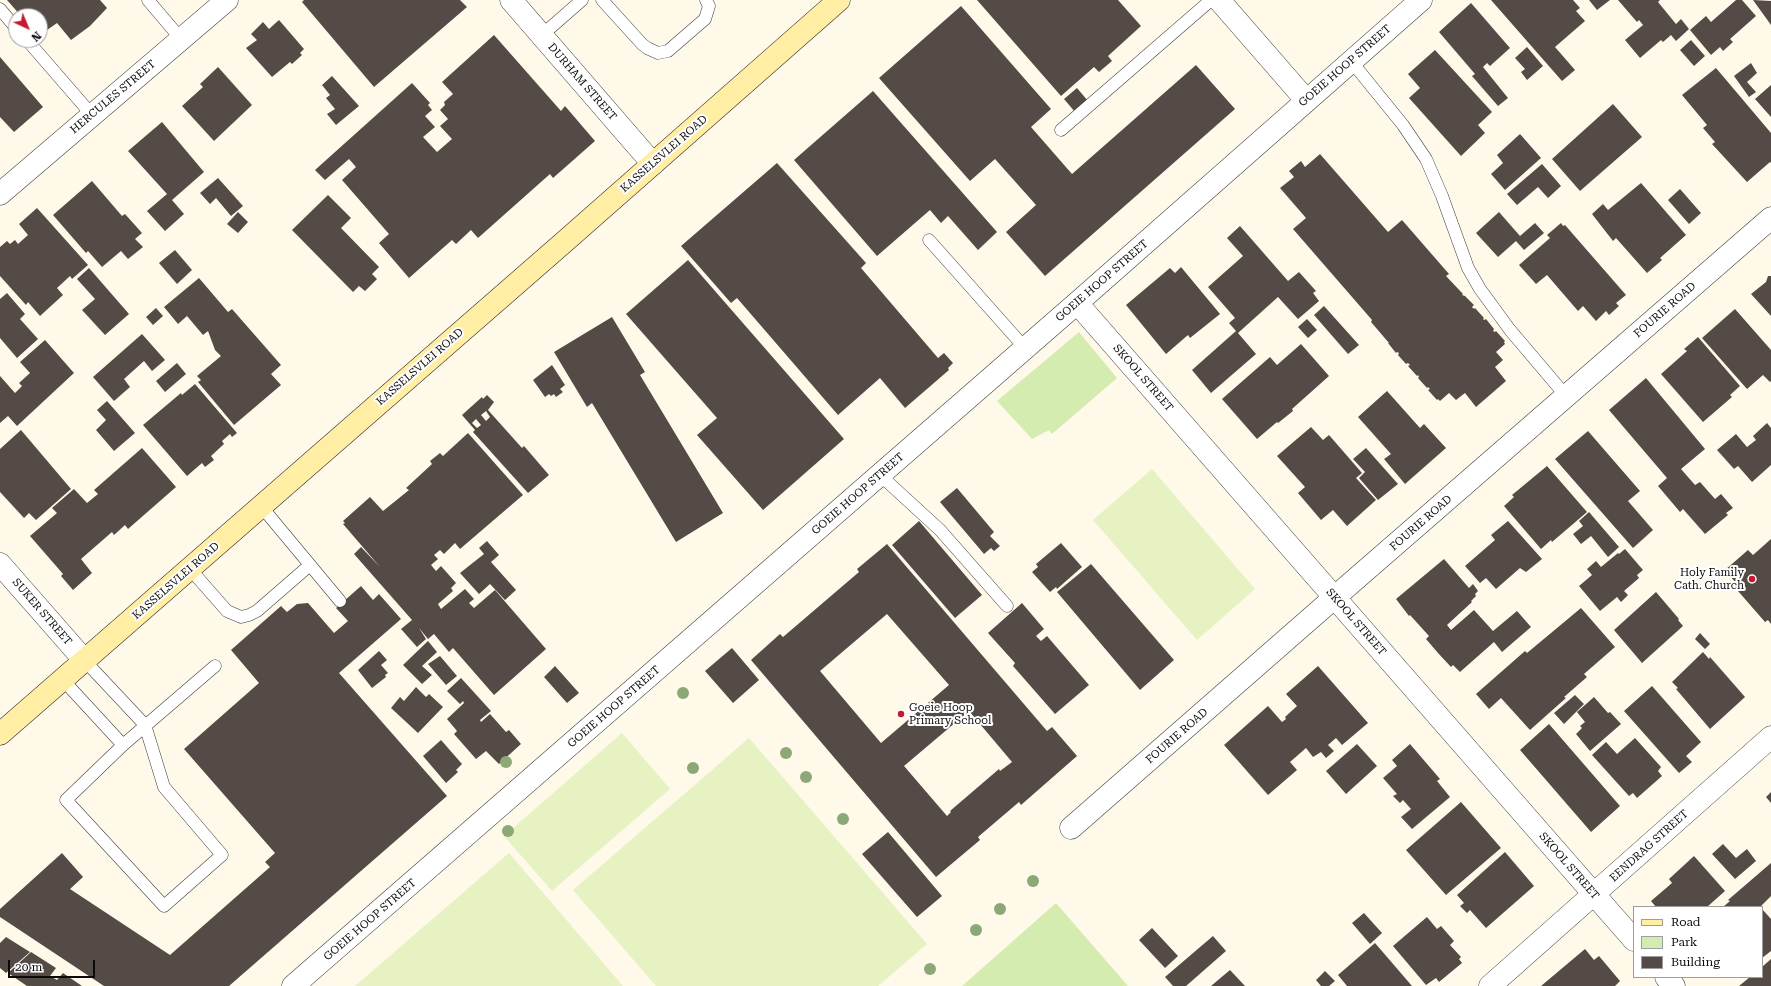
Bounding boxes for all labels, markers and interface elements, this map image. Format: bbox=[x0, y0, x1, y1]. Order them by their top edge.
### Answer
north arrow bbox=[8, 8, 48, 48]
street label: GOEIE HOOP STREET bbox=[1296, 22, 1394, 110]
text: N bbox=[28, 29, 44, 44]
street label: DURHAM STREET bbox=[545, 41, 619, 123]
street label: HERCULES STREET bbox=[68, 58, 158, 136]
street label: KASSELSVLEI ROAD bbox=[618, 113, 710, 195]
street label: GOEIE HOOP STREET bbox=[1053, 237, 1151, 325]
street label: FOURIE ROAD bbox=[1631, 279, 1699, 341]
street label: KASSELSVLEI ROAD bbox=[374, 326, 466, 408]
street label: SKOOL STREET bbox=[1110, 342, 1176, 414]
street label: GOEIE HOOP STREET bbox=[809, 450, 907, 538]
street label: FOURIE ROAD bbox=[1387, 492, 1455, 554]
street label: KASSELSVLEI ROAD bbox=[130, 540, 222, 622]
place label: Holy Family Cath. Church bbox=[1674, 566, 1744, 592]
marker: Holy Family Cath. Church bbox=[1747, 574, 1757, 584]
street label: SUKER STREET bbox=[9, 576, 75, 648]
street label: SKOOL STREET bbox=[1323, 586, 1389, 658]
street label: GOEIE HOOP STREET bbox=[565, 663, 663, 751]
place label: Goeie Hoop Primary School bbox=[909, 701, 991, 727]
street label: FOURIE ROAD bbox=[1143, 705, 1211, 767]
marker: Goeie Hoop Primary School bbox=[896, 709, 906, 719]
street label: EENDRAG STREET bbox=[1607, 807, 1691, 885]
street label: SKOOL STREET bbox=[1536, 830, 1602, 902]
street label: GOEIE HOOP STREET bbox=[321, 876, 419, 964]
legend bbox=[1633, 906, 1763, 978]
text: Road bbox=[1671, 915, 1700, 929]
text: Park bbox=[1671, 935, 1697, 949]
scale bar bbox=[10, 952, 97, 978]
text: Building bbox=[1671, 955, 1720, 969]
text: 20 m bbox=[15, 960, 42, 974]

